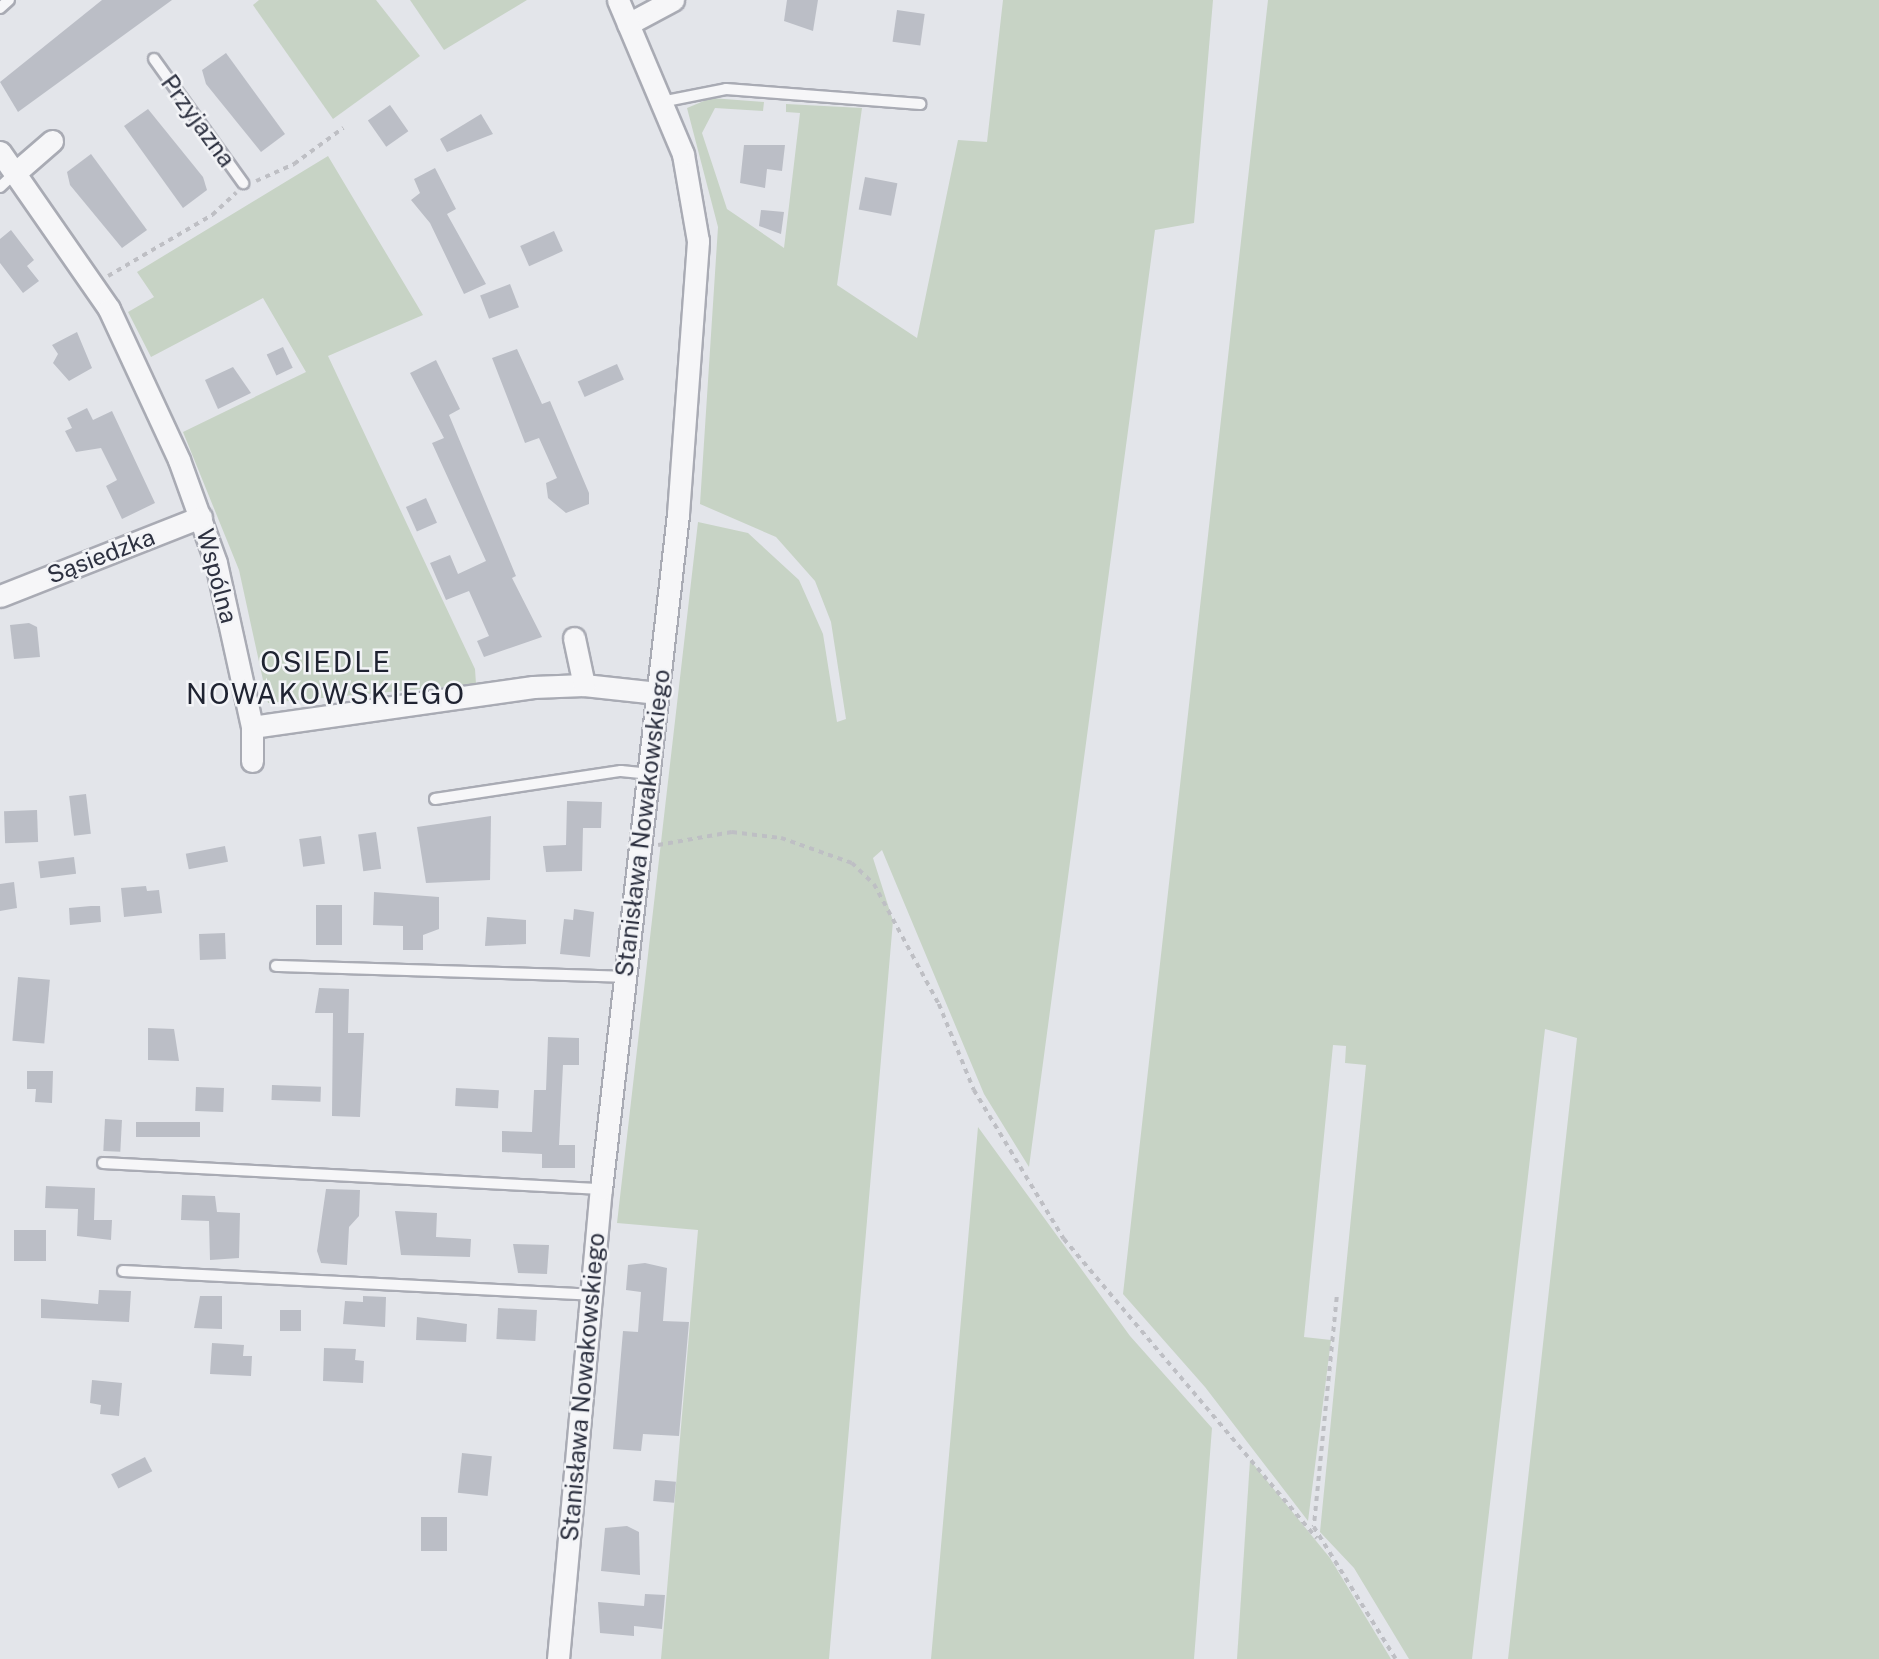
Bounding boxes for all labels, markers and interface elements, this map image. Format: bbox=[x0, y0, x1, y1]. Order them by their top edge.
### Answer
street label: Przyjazna bbox=[155, 69, 241, 173]
street label: Sąsiedzka bbox=[43, 522, 159, 590]
street label: Wspólna bbox=[191, 526, 243, 626]
district label: OSIEDLE NOWAKOWSKIEGO bbox=[188, 645, 464, 711]
street label: Stanisława Nowakowskiego bbox=[610, 668, 676, 978]
street label: Stanisława Nowakowskiego bbox=[555, 1232, 611, 1542]

